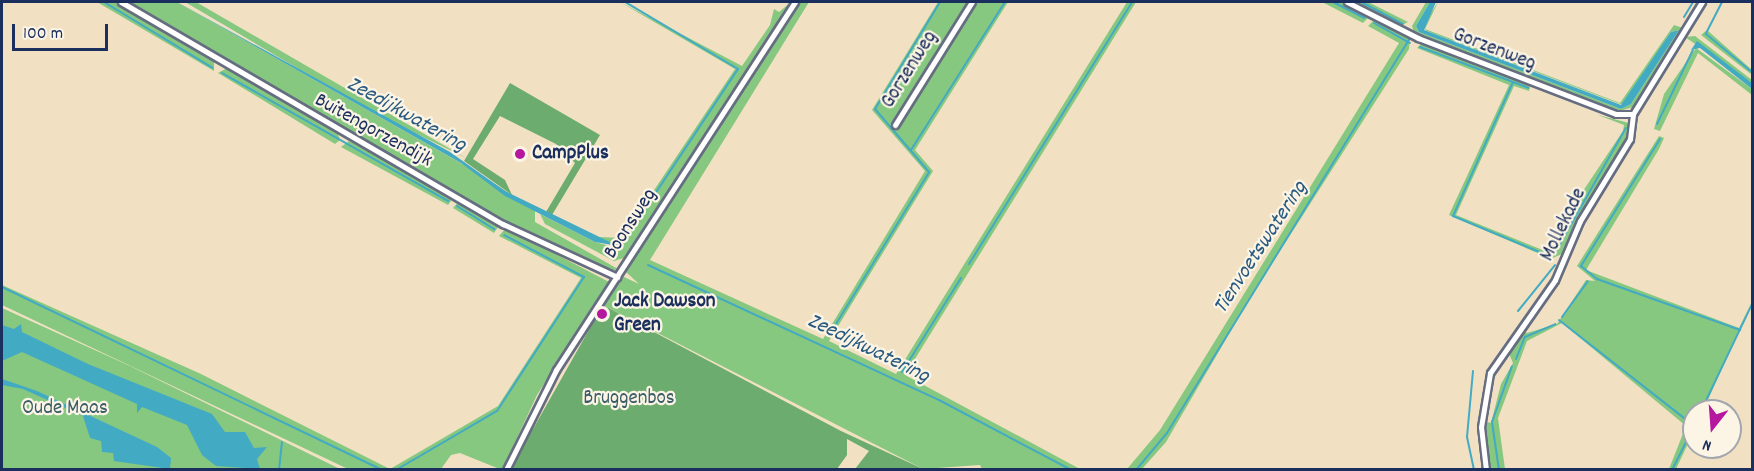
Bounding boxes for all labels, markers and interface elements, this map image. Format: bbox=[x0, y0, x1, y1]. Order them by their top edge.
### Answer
scale bar bbox=[15, 12, 111, 50]
text: 100 m bbox=[23, 22, 63, 47]
street label: Gorzenweg bbox=[1449, 23, 1539, 77]
street label: Gorzenweg bbox=[876, 27, 944, 113]
water label: Zeedijkwatering bbox=[342, 71, 470, 159]
street label: Buitengorzendijk bbox=[310, 88, 436, 174]
place label: CampPlus bbox=[532, 141, 609, 167]
marker: CampPlus bbox=[513, 147, 527, 161]
water label: Tienvoetswatering bbox=[1208, 177, 1314, 319]
street label: Boonsweg bbox=[599, 184, 663, 264]
street label: Mollekade bbox=[1535, 184, 1593, 266]
place label: Jack Dawson Green bbox=[614, 289, 715, 339]
marker: Jack Dawson Green bbox=[595, 307, 609, 321]
water label: Zeedijkwatering bbox=[803, 308, 933, 390]
park label: Bruggenbos bbox=[583, 386, 675, 412]
park label: Oude Maas bbox=[22, 396, 108, 422]
north arrow bbox=[1682, 399, 1742, 459]
text: N bbox=[1700, 433, 1714, 457]

